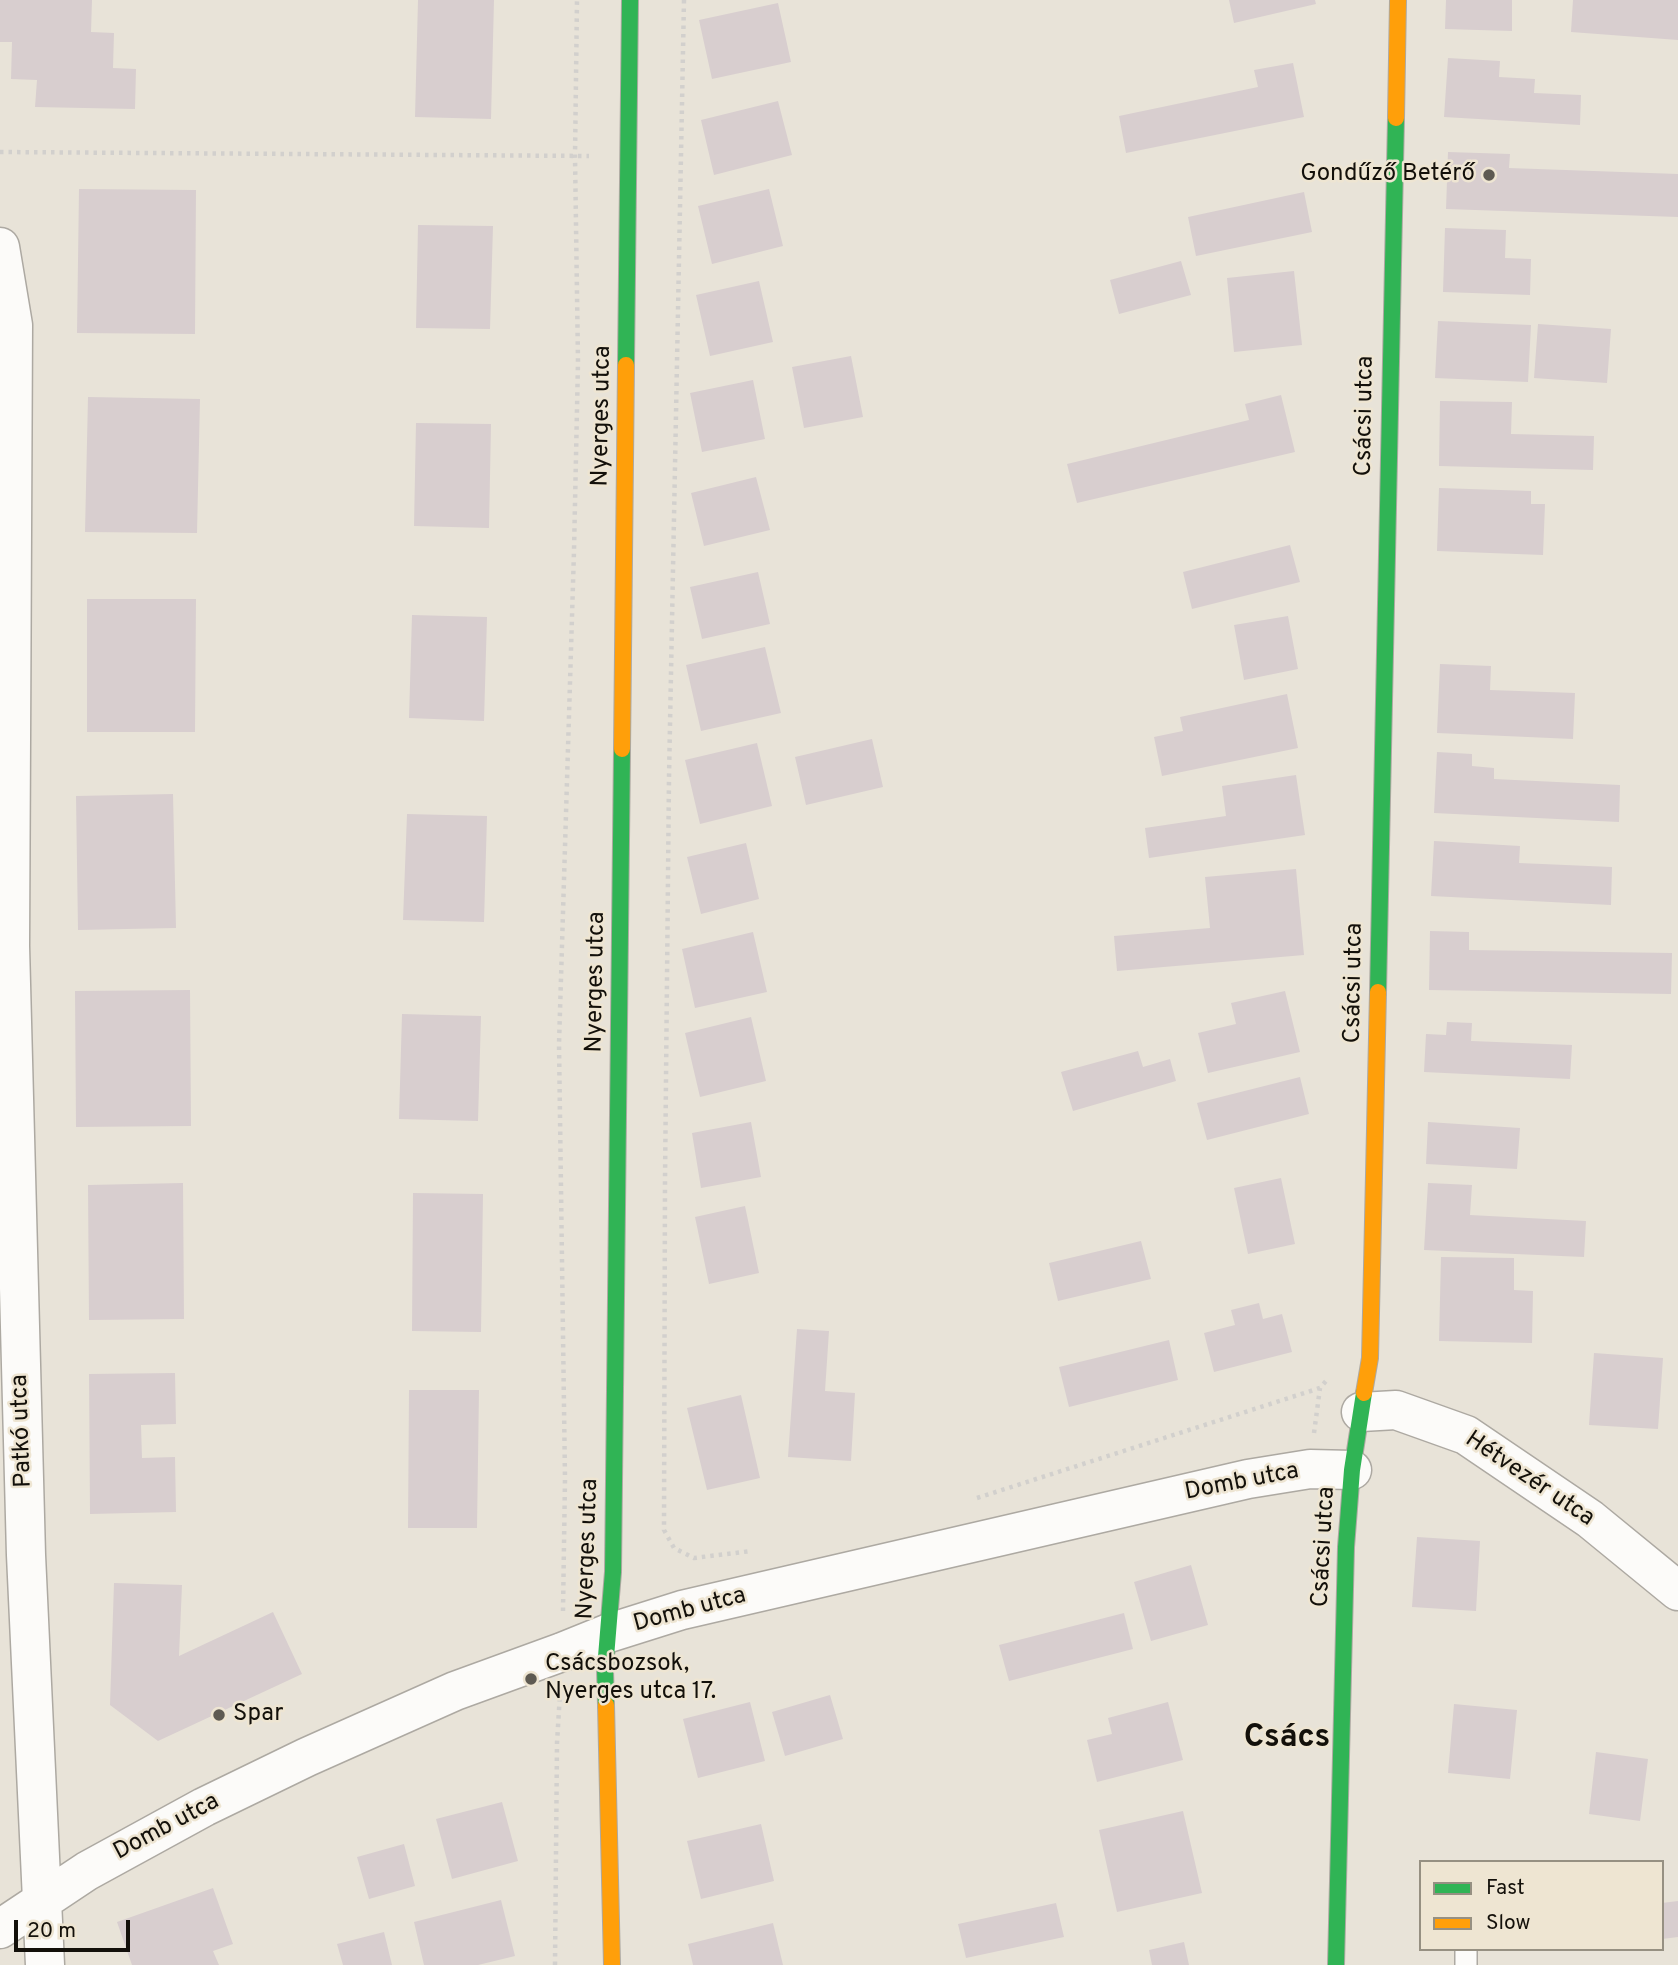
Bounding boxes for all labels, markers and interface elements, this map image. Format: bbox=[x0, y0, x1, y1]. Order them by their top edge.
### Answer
place label: Gondűző Betérő bbox=[1300, 161, 1475, 189]
marker: Gondűző Betérő bbox=[1481, 167, 1497, 183]
street label: Nyerges utca bbox=[587, 345, 619, 487]
street label: Csácsi utca bbox=[1351, 355, 1381, 477]
street label: Nyerges utca bbox=[581, 911, 613, 1053]
street label: Csácsi utca bbox=[1340, 922, 1370, 1044]
street label: Patkó utca bbox=[7, 1374, 39, 1488]
street label: Hétvezér utca bbox=[1459, 1426, 1599, 1534]
street label: Domb utca bbox=[1183, 1458, 1301, 1508]
street label: Nyerges utca bbox=[572, 1478, 606, 1620]
street label: Csácsi utca bbox=[1307, 1486, 1343, 1608]
street label: Domb utca bbox=[630, 1582, 750, 1640]
place label: Csácsbozsok, Nyerges utca 17. bbox=[545, 1651, 716, 1707]
marker: Csácsbozsok, Nyerges utca 17. bbox=[523, 1671, 539, 1687]
place label: Spar bbox=[233, 1701, 284, 1729]
marker: Spar bbox=[211, 1707, 227, 1723]
district label: Csács bbox=[1244, 1721, 1330, 1759]
street label: Domb utca bbox=[109, 1788, 225, 1868]
legend bbox=[1419, 1860, 1664, 1951]
text: Fast bbox=[1486, 1875, 1525, 1902]
scale bar bbox=[18, 1906, 133, 1950]
text: Slow bbox=[1486, 1910, 1531, 1937]
text: 20 m bbox=[27, 1918, 76, 1945]

